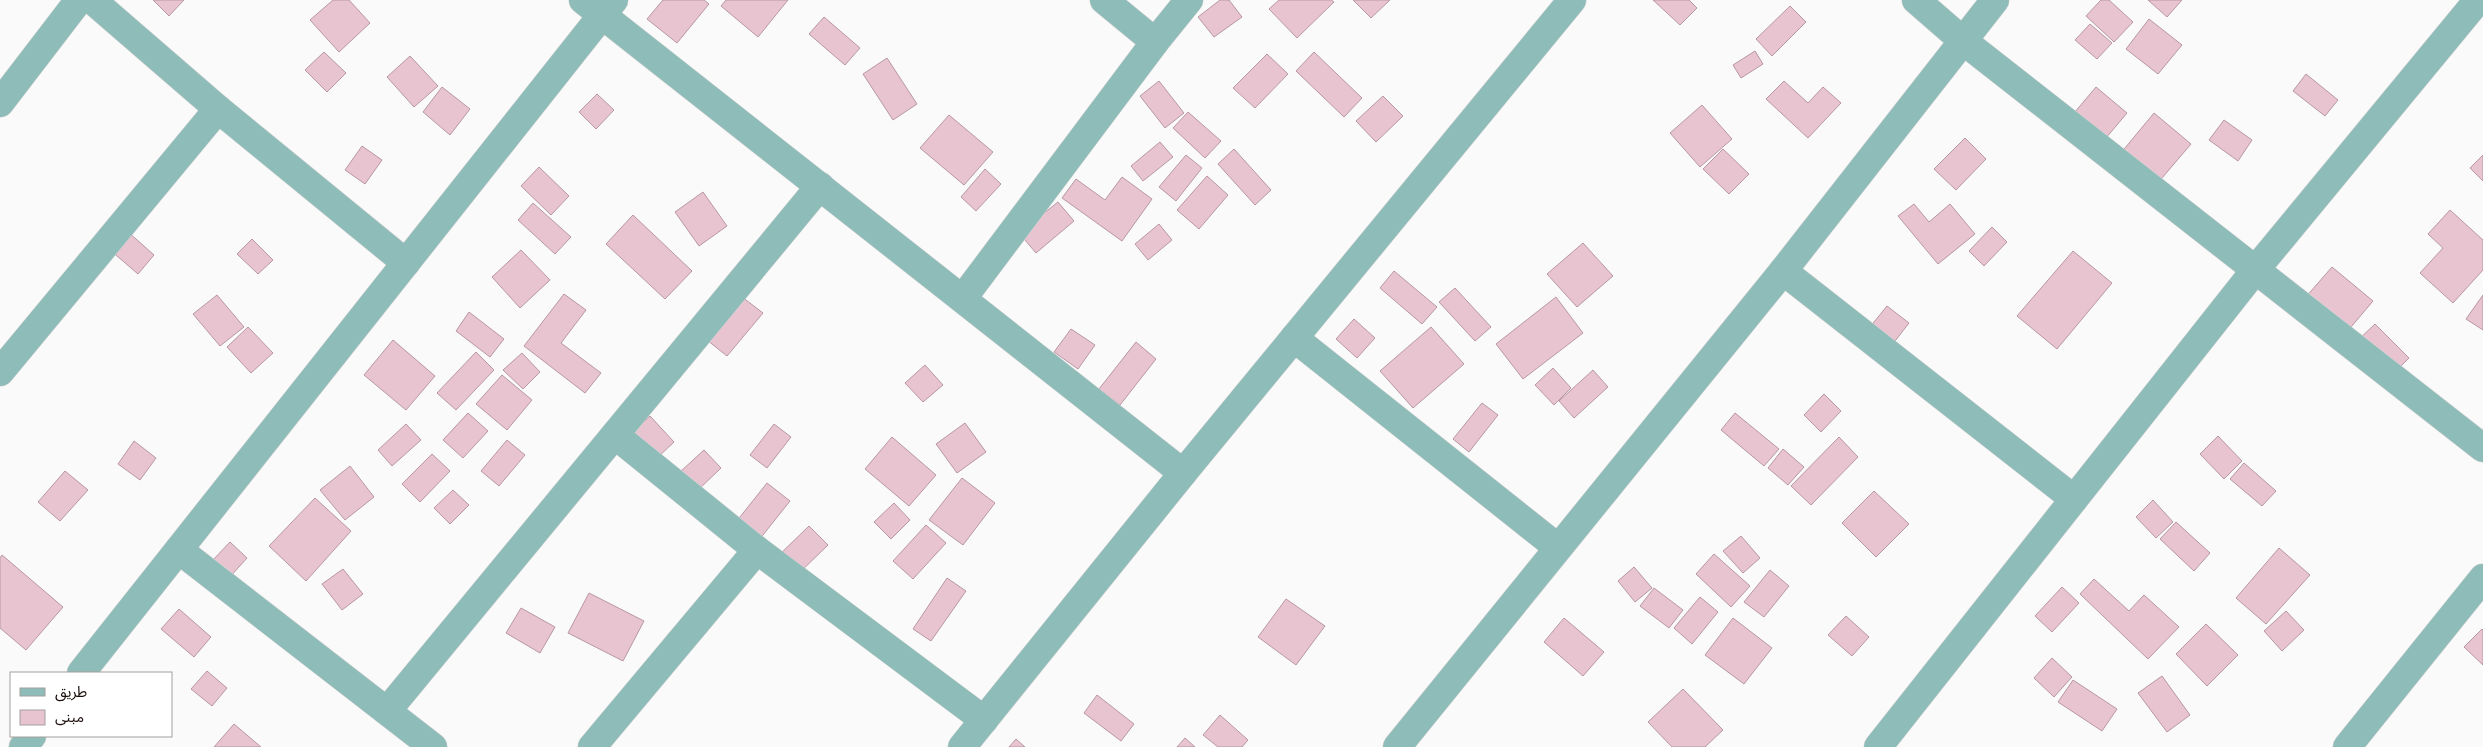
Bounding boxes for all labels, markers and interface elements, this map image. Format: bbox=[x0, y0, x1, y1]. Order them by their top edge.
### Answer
legend bbox=[10, 672, 172, 737]
text: طريق bbox=[55, 682, 87, 702]
text: مبنى bbox=[55, 707, 84, 726]

